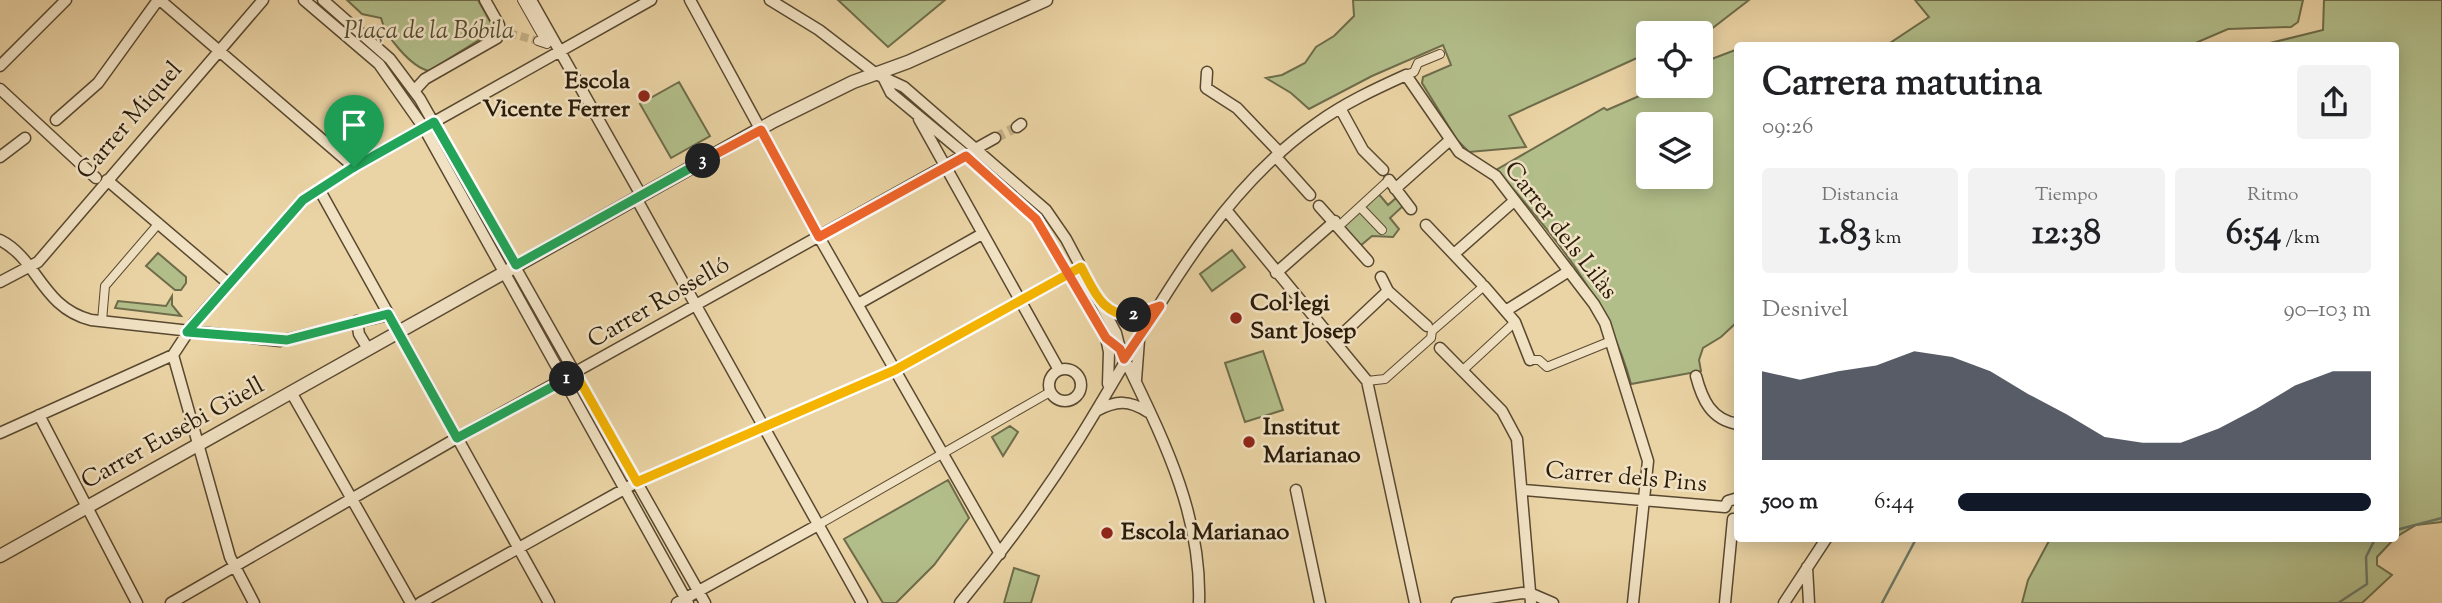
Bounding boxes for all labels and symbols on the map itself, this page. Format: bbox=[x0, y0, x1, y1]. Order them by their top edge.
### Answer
park label: Plaça de la Bóbila bbox=[344, 15, 514, 49]
street label: Carrer Miquel bbox=[69, 54, 191, 187]
place label: Escola Vicente Ferrer bbox=[483, 65, 631, 127]
marker: Escola Vicente Ferrer bbox=[636, 88, 652, 104]
pin bbox=[324, 95, 384, 167]
pin: 3 bbox=[686, 144, 720, 178]
street label: Carrer dels Lilàs bbox=[1495, 155, 1625, 307]
street label: Carrer Rosselló bbox=[582, 249, 736, 357]
place label: Col·legi Sant Josep bbox=[1250, 287, 1356, 349]
pin: 2 bbox=[1116, 298, 1152, 332]
marker: Col·legi Sant Josep bbox=[1228, 310, 1244, 326]
pin: 1 bbox=[550, 362, 584, 396]
street label: Carrer Eusebi Güell bbox=[75, 369, 271, 498]
place label: Institut Marianao bbox=[1263, 411, 1361, 473]
marker: Institut Marianao bbox=[1241, 434, 1257, 450]
street label: Carrer dels Pins bbox=[1544, 454, 1708, 502]
place label: Escola Marianao bbox=[1121, 516, 1289, 550]
marker: Escola Marianao bbox=[1099, 525, 1115, 541]

